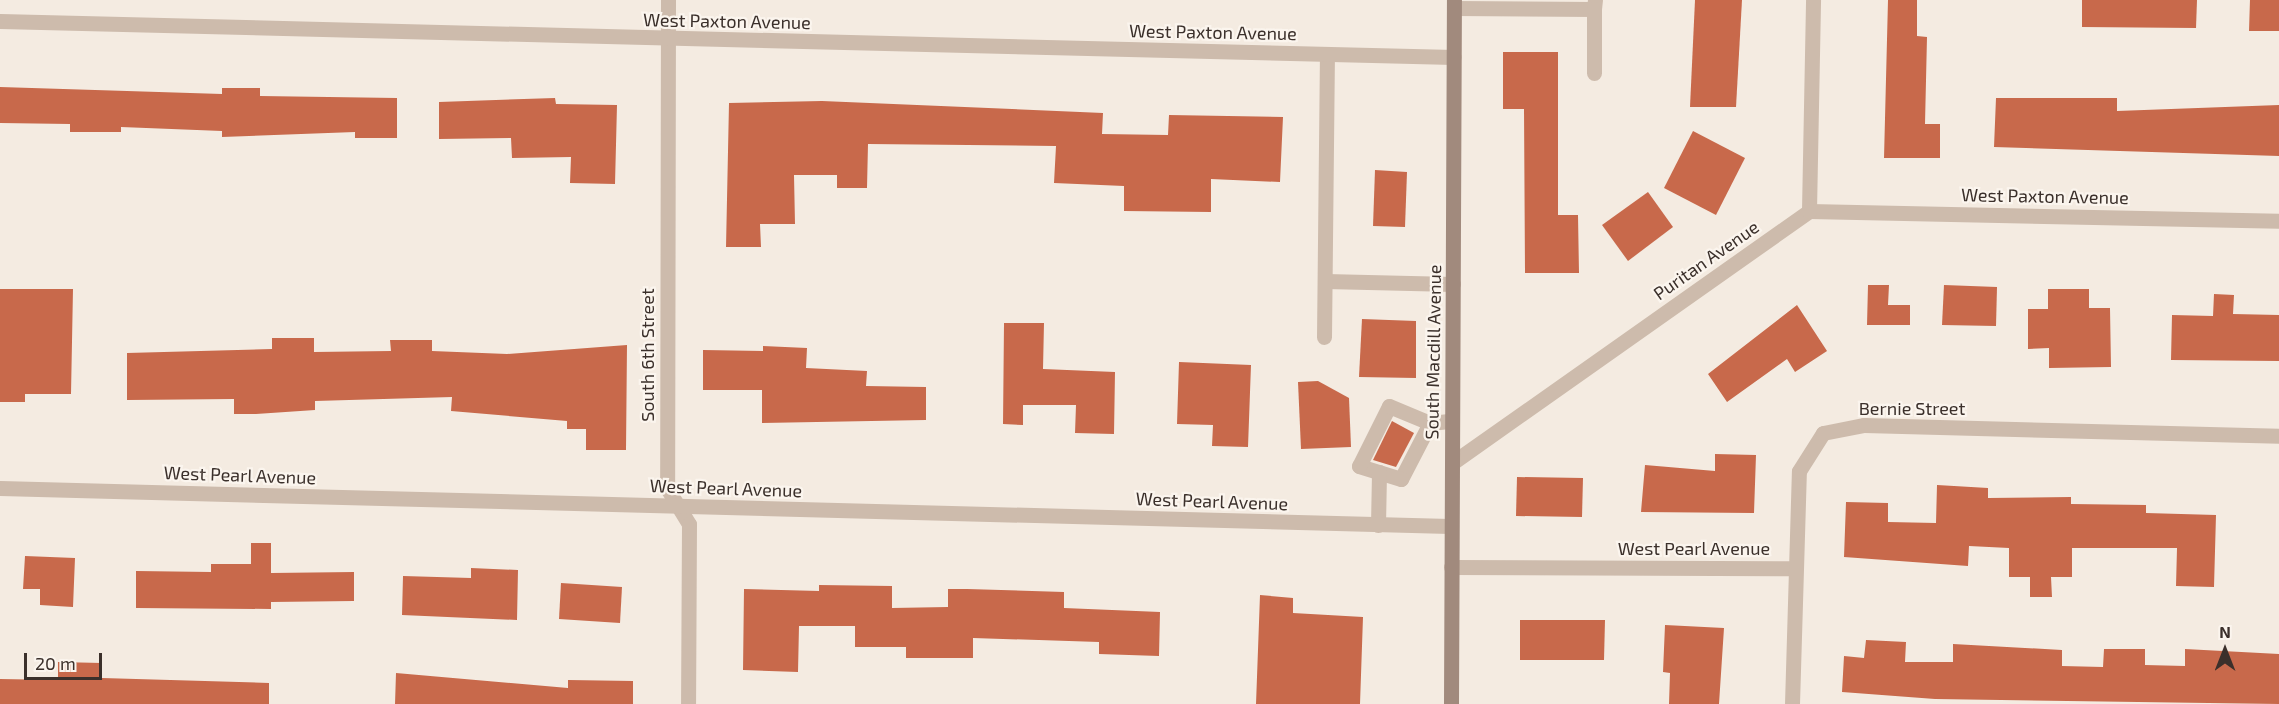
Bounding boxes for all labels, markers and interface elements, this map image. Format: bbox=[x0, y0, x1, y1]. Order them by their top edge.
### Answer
street label: West Paxton Avenue bbox=[643, 9, 811, 33]
street label: West Paxton Avenue bbox=[1129, 20, 1297, 44]
street label: West Paxton Avenue bbox=[1961, 184, 2129, 208]
street label: Puritan Avenue bbox=[1649, 216, 1763, 304]
street label: South Macdill Avenue bbox=[1421, 264, 1445, 440]
street label: South 6th Street bbox=[636, 288, 658, 422]
street label: Bernie Street bbox=[1859, 397, 1965, 419]
street label: West Pearl Avenue bbox=[163, 462, 317, 488]
street label: West Pearl Avenue bbox=[649, 475, 803, 501]
street label: West Pearl Avenue bbox=[1135, 488, 1289, 514]
street label: West Pearl Avenue bbox=[1617, 537, 1771, 559]
north arrow bbox=[2195, 620, 2255, 680]
text: N bbox=[2219, 622, 2231, 641]
scale bar bbox=[27, 641, 105, 679]
text: 20 m bbox=[35, 652, 76, 674]

